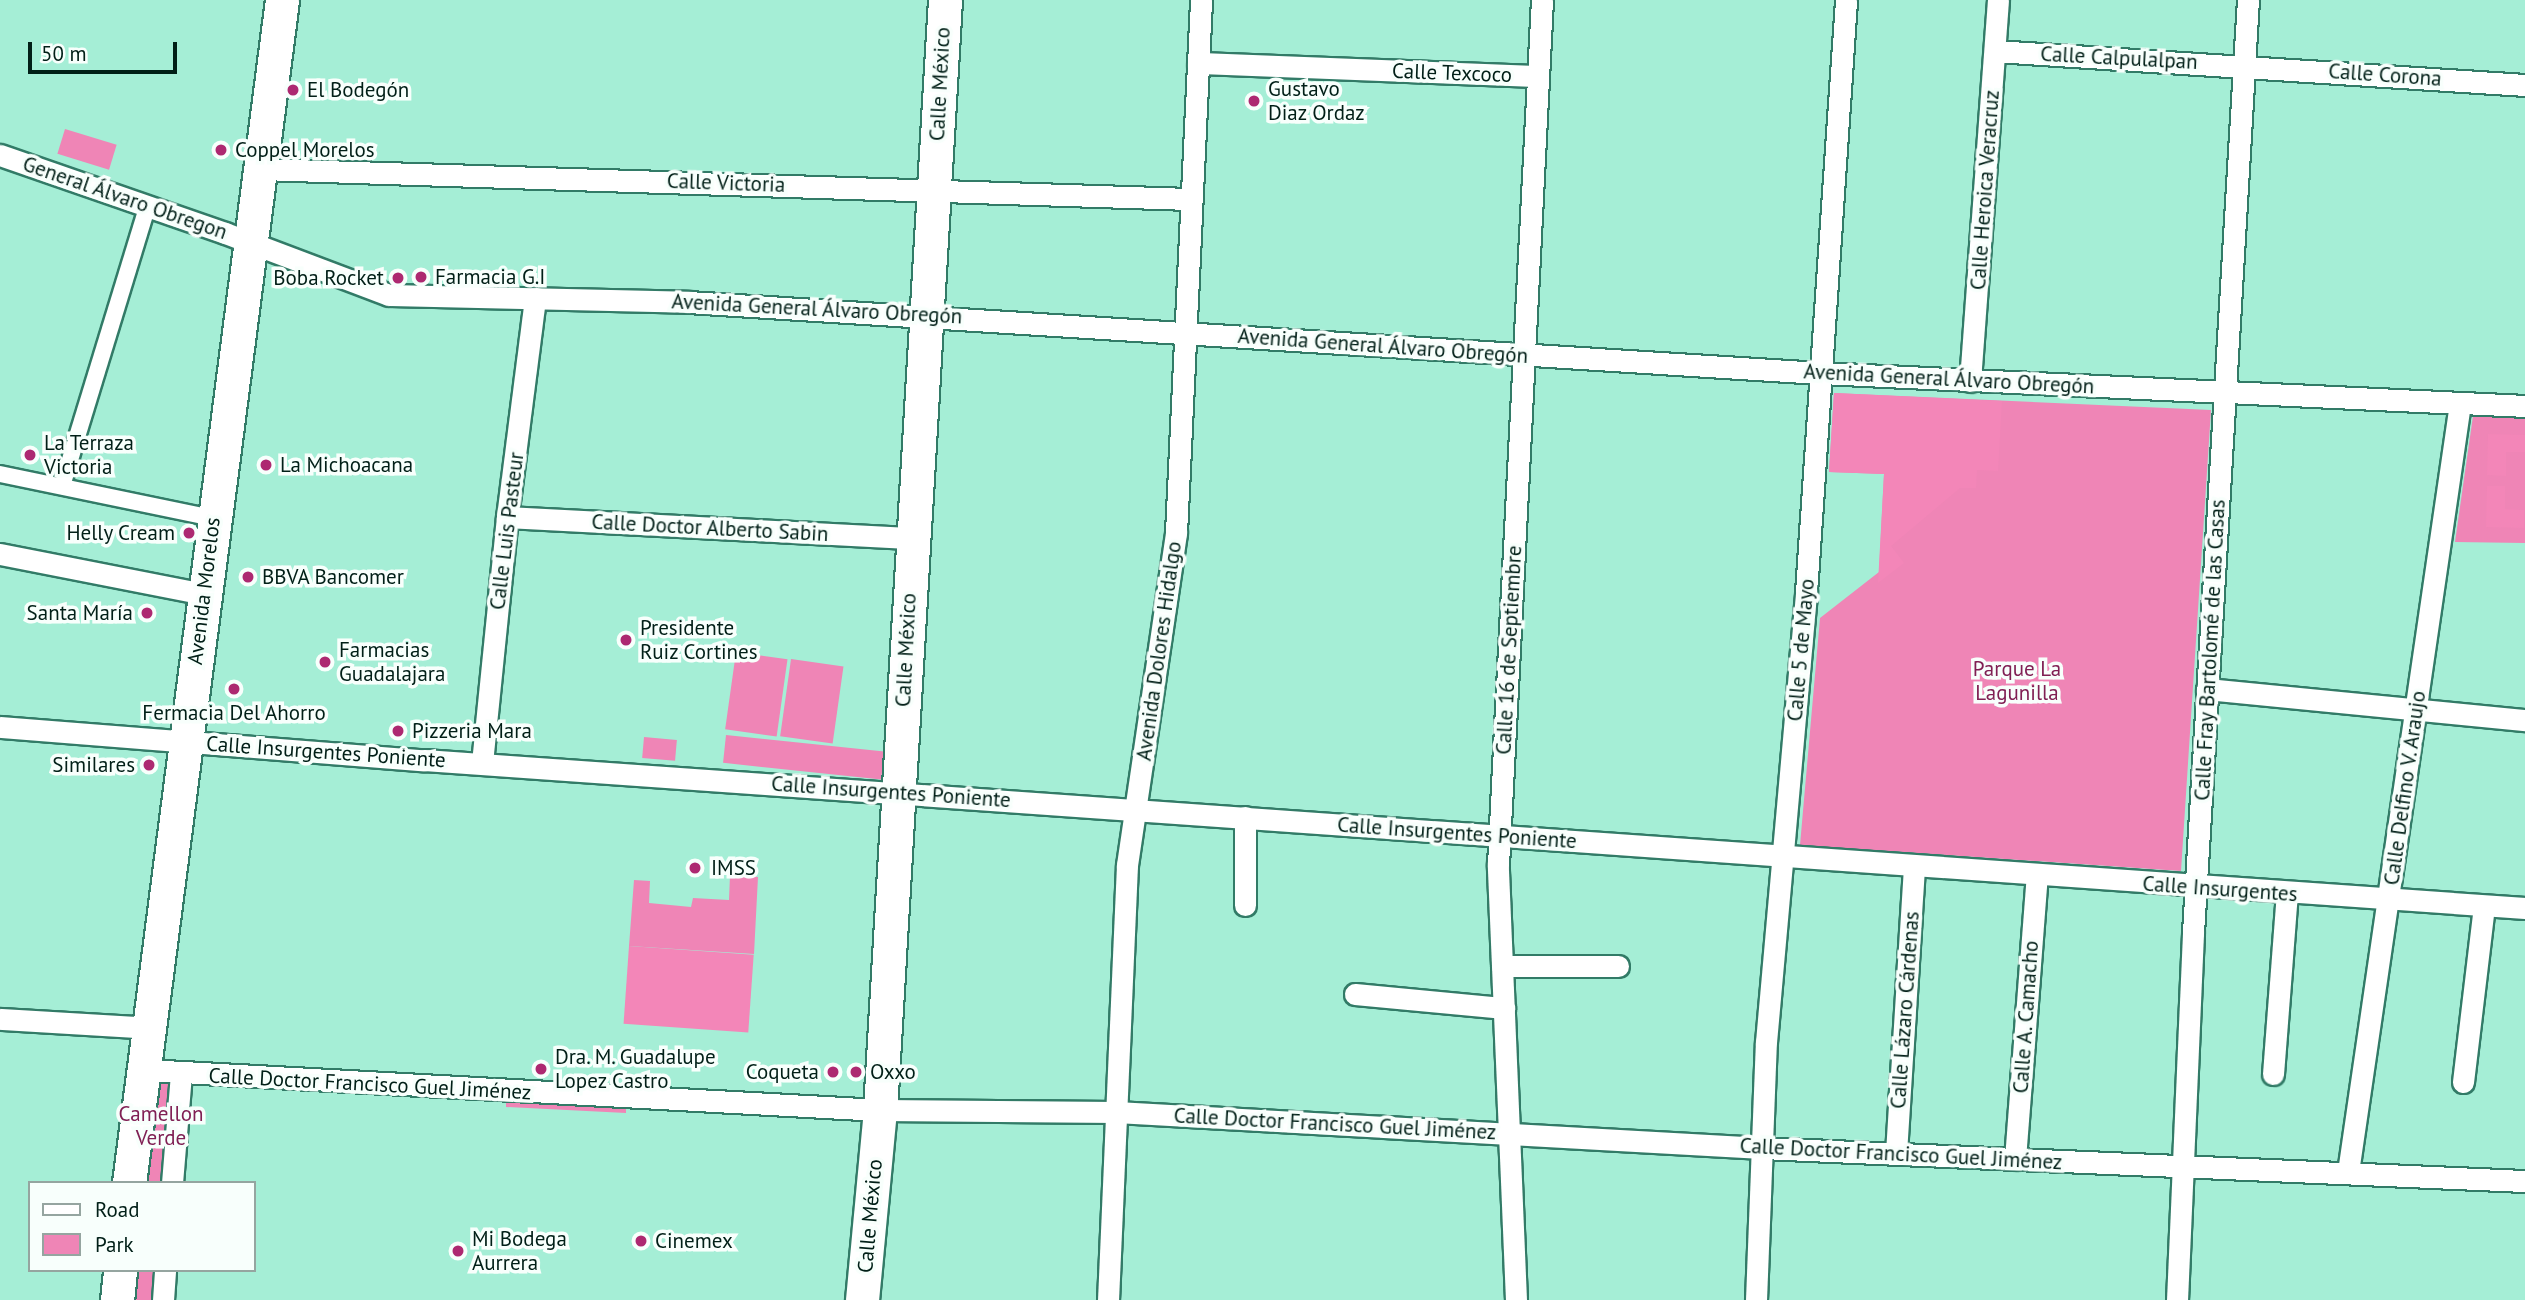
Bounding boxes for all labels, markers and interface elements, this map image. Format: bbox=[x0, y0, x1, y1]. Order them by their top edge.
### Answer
street label: Calle México bbox=[924, 26, 956, 142]
scale bar bbox=[32, 28, 180, 72]
text: 50 m bbox=[41, 40, 87, 67]
street label: Calle Calpulalpan bbox=[2040, 41, 2198, 75]
street label: Calle Texcoco bbox=[1391, 58, 1513, 88]
street label: Calle Corona bbox=[2328, 58, 2442, 92]
place label: Gustavo Diaz Ordaz bbox=[1268, 76, 1365, 126]
place label: El Bodegón bbox=[307, 77, 409, 103]
marker: El Bodegón bbox=[285, 82, 301, 98]
street label: Calle Heroica Veracruz bbox=[1965, 89, 2005, 291]
marker: Gustavo Diaz Ordaz bbox=[1246, 93, 1262, 109]
place label: Coppel Morelos bbox=[235, 137, 375, 163]
marker: Coppel Morelos bbox=[213, 142, 229, 158]
street label: General Álvaro Obregon bbox=[19, 151, 231, 245]
street label: Calle Victoria bbox=[666, 168, 786, 198]
place label: Farmacia G.I bbox=[435, 264, 545, 290]
place label: Boba Rocket bbox=[273, 265, 384, 291]
marker: Farmacia G.I bbox=[413, 269, 429, 285]
marker: Boba Rocket bbox=[390, 270, 406, 286]
street label: Avenida General Álvaro Obregón bbox=[671, 289, 963, 329]
street label: Avenida General Álvaro Obregón bbox=[1237, 323, 1529, 369]
street label: Avenida General Álvaro Obregón bbox=[1803, 359, 2095, 399]
place label: La Terraza Victoria bbox=[44, 430, 135, 480]
marker: La Terraza Victoria bbox=[22, 447, 38, 463]
street label: Calle Luis Pasteur bbox=[485, 451, 529, 611]
place label: La Michoacana bbox=[280, 452, 413, 478]
marker: La Michoacana bbox=[258, 457, 274, 473]
street label: Calle Fray Bartolomé de las Casas bbox=[2190, 498, 2230, 802]
street label: Calle Doctor Alberto Sabin bbox=[591, 509, 829, 547]
street label: Avenida Morelos bbox=[182, 516, 226, 666]
place label: Helly Cream bbox=[66, 520, 175, 546]
marker: Helly Cream bbox=[181, 525, 197, 541]
street label: Avenida Dolores Hidalgo bbox=[1131, 540, 1187, 762]
street label: Calle 16 de Septiembre bbox=[1491, 545, 1527, 755]
place label: BBVA Bancomer bbox=[262, 564, 405, 590]
marker: BBVA Bancomer bbox=[240, 569, 256, 585]
street label: Calle 5 de Mayo bbox=[1782, 578, 1820, 722]
street label: Calle México bbox=[890, 592, 922, 708]
place label: Santa María bbox=[27, 600, 133, 626]
marker: Santa María bbox=[139, 605, 155, 621]
place label: Presidente Ruiz Cortines bbox=[640, 615, 758, 665]
marker: Presidente Ruiz Cortines bbox=[618, 632, 634, 648]
place label: Farmacias Guadalajara bbox=[339, 637, 445, 687]
marker: Farmacias Guadalajara bbox=[317, 654, 333, 670]
park label: Parque La Lagunilla bbox=[1973, 656, 2061, 706]
marker: Fermacia Del Ahorro bbox=[226, 681, 242, 697]
street label: Calle Delfino V. Araujo bbox=[2379, 688, 2431, 888]
place label: Fermacia Del Ahorro bbox=[142, 700, 326, 726]
place label: Pizzeria Mara bbox=[412, 718, 532, 744]
marker: Pizzeria Mara bbox=[390, 723, 406, 739]
street label: Calle Insurgentes Poniente bbox=[205, 731, 447, 773]
place label: Similares bbox=[52, 752, 135, 778]
marker: Similares bbox=[141, 757, 157, 773]
street label: Calle Insurgentes Poniente bbox=[770, 771, 1012, 813]
street label: Calle Insurgentes Poniente bbox=[1336, 812, 1578, 854]
place label: IMSS bbox=[711, 855, 756, 881]
marker: IMSS bbox=[685, 858, 705, 878]
street label: Calle Insurgentes bbox=[2142, 871, 2298, 907]
street label: Calle Lázaro Cárdenas bbox=[1886, 910, 1924, 1110]
street label: Calle A. Camacho bbox=[2008, 939, 2044, 1095]
place label: Dra. M. Guadalupe Lopez Castro bbox=[555, 1044, 719, 1094]
place label: Coqueta bbox=[746, 1059, 819, 1085]
place label: Oxxo bbox=[870, 1059, 916, 1085]
marker: Dra. M. Guadalupe Lopez Castro bbox=[533, 1061, 549, 1077]
street label: Calle Doctor Francisco Guel Jiménez bbox=[208, 1063, 532, 1105]
marker: Coqueta bbox=[825, 1064, 841, 1080]
marker: Oxxo bbox=[848, 1064, 864, 1080]
park label: Camellon Verde bbox=[119, 1101, 203, 1151]
street label: Calle Doctor Francisco Guel Jiménez bbox=[1173, 1103, 1497, 1145]
street label: Calle Doctor Francisco Guel Jiménez bbox=[1739, 1133, 2063, 1175]
street label: Calle México bbox=[852, 1158, 888, 1274]
legend bbox=[28, 1181, 256, 1272]
text: Road bbox=[95, 1196, 139, 1223]
place label: Mi Bodega Aurrera bbox=[472, 1226, 567, 1276]
place label: Cinemex bbox=[655, 1228, 733, 1254]
text: Park bbox=[95, 1231, 134, 1258]
marker: Cinemex bbox=[633, 1233, 649, 1249]
marker: Mi Bodega Aurrera bbox=[450, 1243, 466, 1259]

